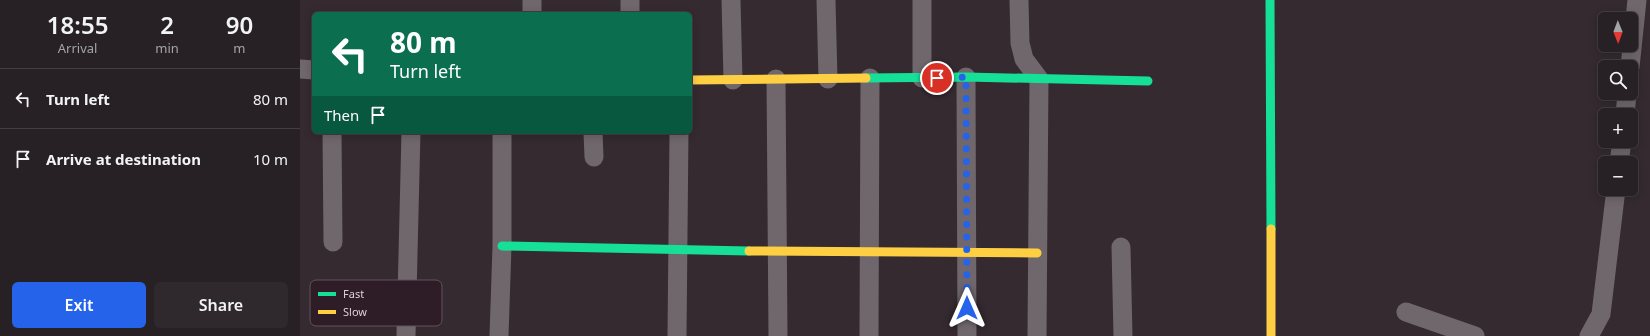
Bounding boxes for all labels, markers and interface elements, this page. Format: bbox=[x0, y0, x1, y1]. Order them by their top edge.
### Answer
text: 18:55 bbox=[47, 8, 108, 41]
text: 2 bbox=[160, 8, 174, 41]
text: 90 bbox=[226, 8, 253, 41]
north arrow bbox=[1598, 12, 1638, 52]
map controls bbox=[1598, 12, 1638, 196]
text: 80 m bbox=[390, 23, 457, 61]
icon: left bbox=[324, 28, 376, 80]
text: Arrival bbox=[58, 39, 97, 57]
text: min bbox=[155, 39, 179, 57]
text: m bbox=[233, 39, 245, 57]
text: Turn left bbox=[390, 59, 461, 83]
button: search bbox=[1598, 60, 1638, 100]
pin bbox=[920, 61, 954, 95]
icon: arrive bbox=[926, 67, 948, 89]
icon: left bbox=[12, 88, 34, 110]
text: Turn left bbox=[46, 89, 110, 109]
text: 80 m bbox=[253, 89, 288, 109]
icon: arrive bbox=[367, 104, 389, 126]
text: Then bbox=[324, 105, 359, 125]
button: + bbox=[1598, 108, 1638, 148]
icon: arrive bbox=[12, 148, 34, 170]
text: Arrive at destination bbox=[46, 149, 201, 169]
text: 10 m bbox=[253, 149, 288, 169]
button: − bbox=[1598, 156, 1638, 196]
legend bbox=[310, 280, 442, 326]
button: Exit bbox=[12, 282, 146, 328]
button: Share bbox=[154, 282, 288, 328]
text: Fast bbox=[343, 286, 364, 301]
position arrow bbox=[946, 287, 988, 329]
text: Slow bbox=[343, 304, 367, 319]

